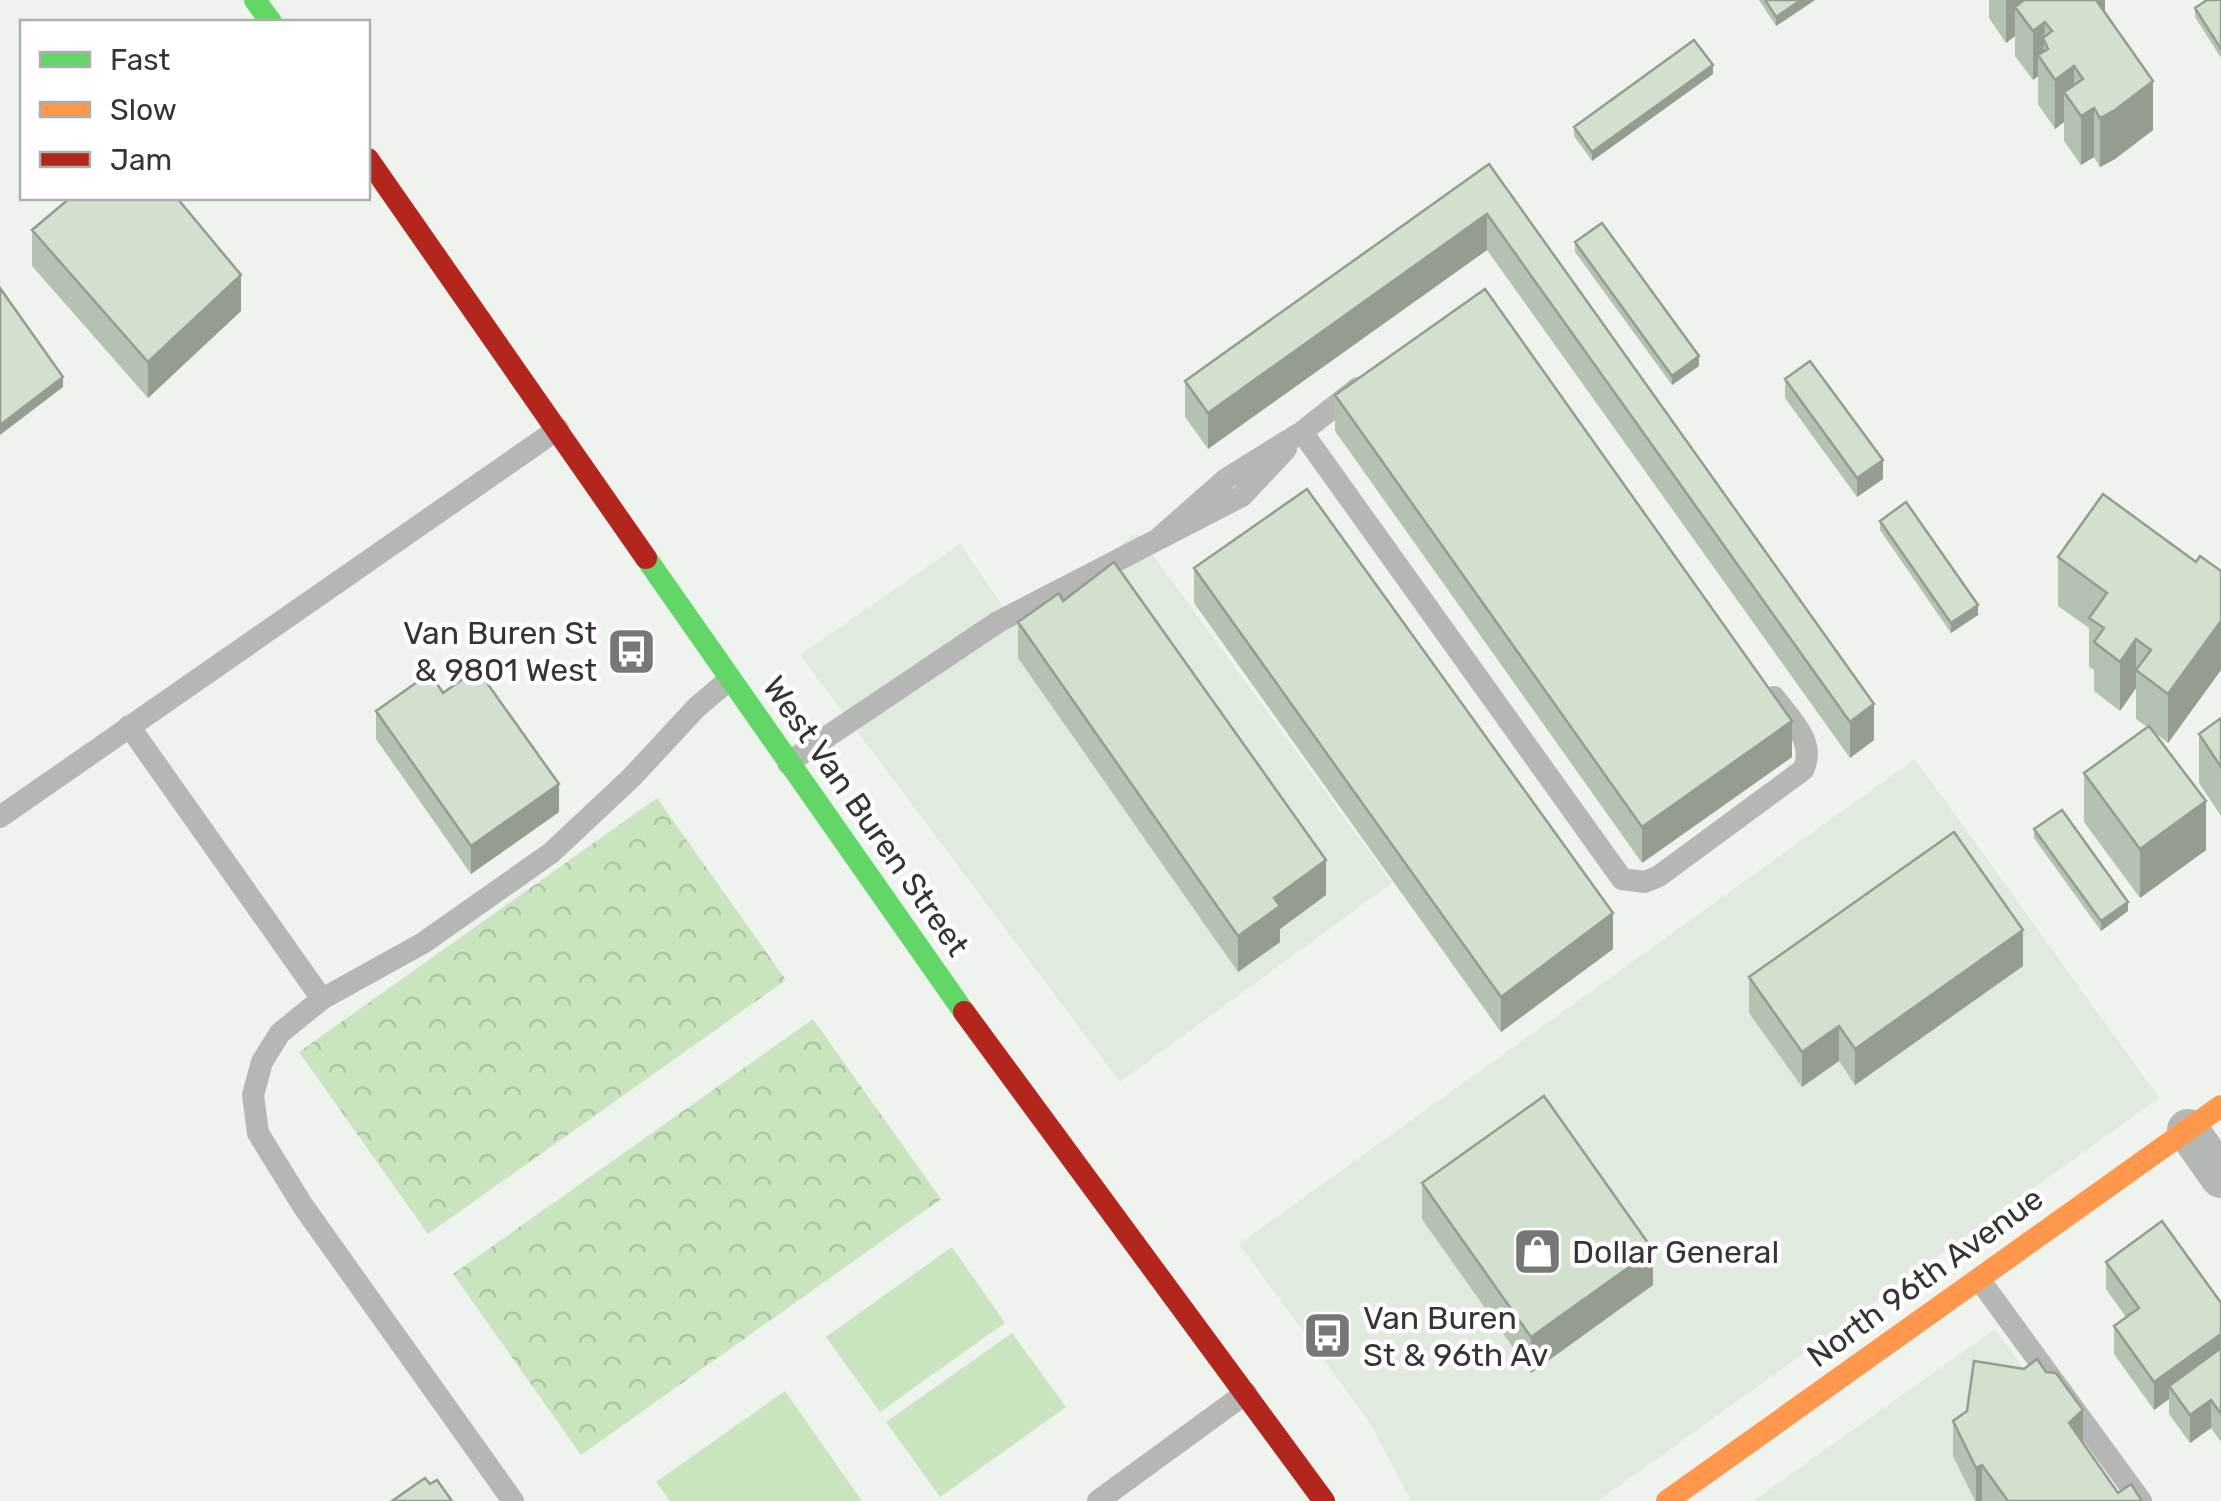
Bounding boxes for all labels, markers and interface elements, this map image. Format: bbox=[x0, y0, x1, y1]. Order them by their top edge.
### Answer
legend bbox=[20, 20, 370, 200]
text: Fast bbox=[110, 42, 170, 78]
text: Slow bbox=[110, 92, 177, 128]
text: Jam bbox=[110, 142, 172, 178]
place label: Van Buren St & 9801 West bbox=[403, 614, 597, 689]
bus stop icon: Van Buren St & 9801 West bbox=[606, 625, 658, 677]
street label: West Van Buren Street bbox=[755, 669, 977, 963]
street label: North 96th Avenue bbox=[1800, 1179, 2050, 1375]
shop icon: Dollar General bbox=[1511, 1226, 1563, 1278]
place label: Dollar General bbox=[1572, 1233, 1779, 1271]
place label: Van Buren St & 96th Av bbox=[1363, 1299, 1548, 1374]
bus stop icon: Van Buren St & 96th Av bbox=[1302, 1310, 1354, 1362]

